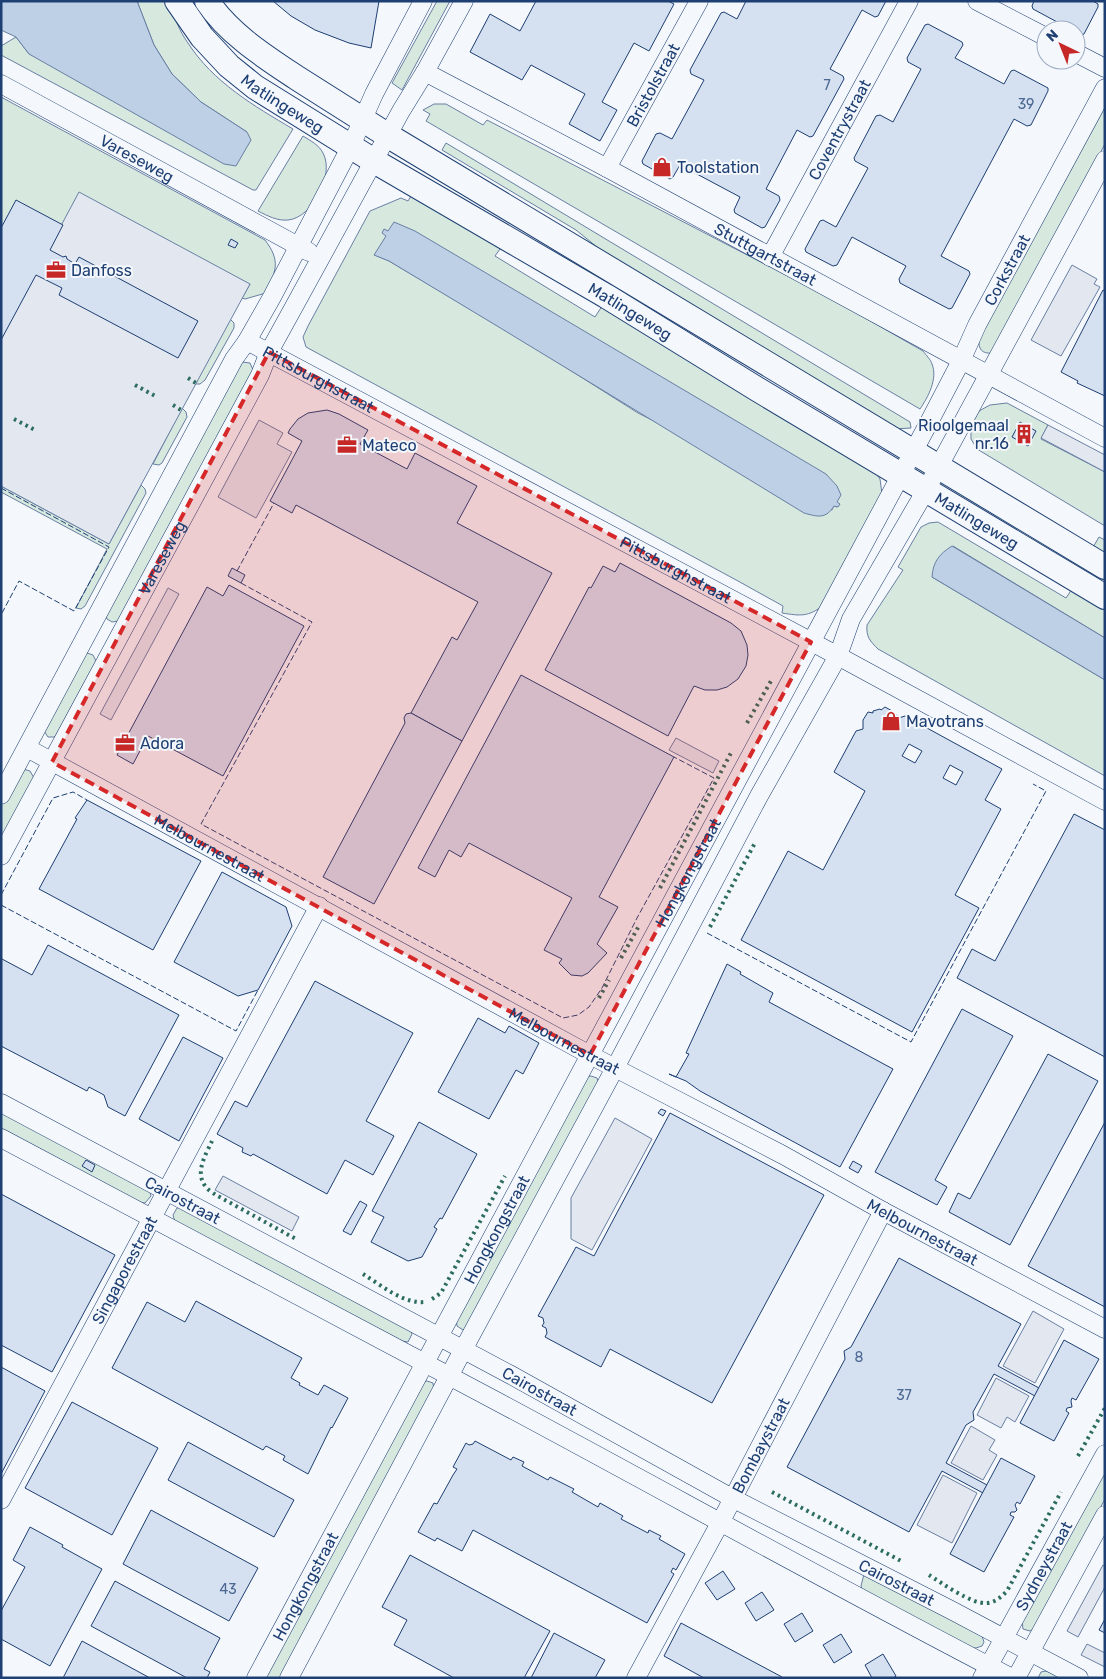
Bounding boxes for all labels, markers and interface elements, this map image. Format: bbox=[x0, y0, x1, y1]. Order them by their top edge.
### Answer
north arrow bbox=[1036, 20, 1086, 70]
text: N bbox=[1043, 26, 1062, 46]
street label: Bristolstraat bbox=[622, 40, 683, 130]
street label: Matlingeweg bbox=[237, 70, 328, 137]
street label: Coventrystraat bbox=[804, 76, 874, 183]
house number: 7 bbox=[823, 77, 831, 94]
house number: 39 bbox=[1018, 96, 1034, 113]
street label: Vareseweg bbox=[97, 130, 177, 186]
shop icon: Toolstation bbox=[651, 156, 673, 178]
place label: Toolstation bbox=[677, 158, 759, 177]
street label: Stuttgartstraat bbox=[711, 219, 820, 289]
street label: Corkstraat bbox=[980, 231, 1034, 309]
office icon: Danfoss bbox=[45, 259, 67, 281]
place label: Danfoss bbox=[71, 261, 132, 280]
street label: Matlingeweg bbox=[585, 278, 676, 344]
street label: Pittsburghstraat bbox=[260, 342, 377, 417]
place label: Rioolgemaal nr.16 bbox=[918, 416, 1009, 453]
building icon: Rioolgemaal nr.16 bbox=[1013, 423, 1035, 445]
office icon: Mateco bbox=[336, 434, 358, 456]
place label: Mateco bbox=[362, 436, 417, 455]
street label: Matlingeweg bbox=[931, 488, 1022, 553]
street label: Vareseweg bbox=[134, 517, 189, 598]
street label: Pittsburghstraat bbox=[617, 532, 735, 607]
shop icon: Mavotrans bbox=[880, 710, 902, 732]
place label: Mavotrans bbox=[906, 712, 984, 731]
office icon: Adora bbox=[114, 732, 136, 754]
place label: Adora bbox=[140, 734, 184, 753]
street label: Melbournestraat bbox=[151, 810, 268, 885]
street label: Hongkongstraat bbox=[651, 815, 725, 930]
street label: Melbournestraat bbox=[506, 1003, 623, 1078]
street label: Cairostraat bbox=[142, 1172, 224, 1228]
street label: Hongkongstraat bbox=[460, 1172, 533, 1287]
street label: Melbournestraat bbox=[864, 1195, 981, 1269]
street label: Singaporestraat bbox=[88, 1213, 161, 1327]
house number: 8 bbox=[855, 1349, 864, 1366]
street label: Cairostraat bbox=[499, 1363, 581, 1419]
house number: 37 bbox=[896, 1387, 912, 1404]
street label: Bombaystraat bbox=[728, 1394, 793, 1496]
street label: Sydneystraat bbox=[1011, 1518, 1076, 1614]
street label: Hongkongstraat bbox=[268, 1529, 342, 1644]
street label: Cairostraat bbox=[856, 1555, 938, 1610]
house number: 43 bbox=[219, 1581, 237, 1598]

